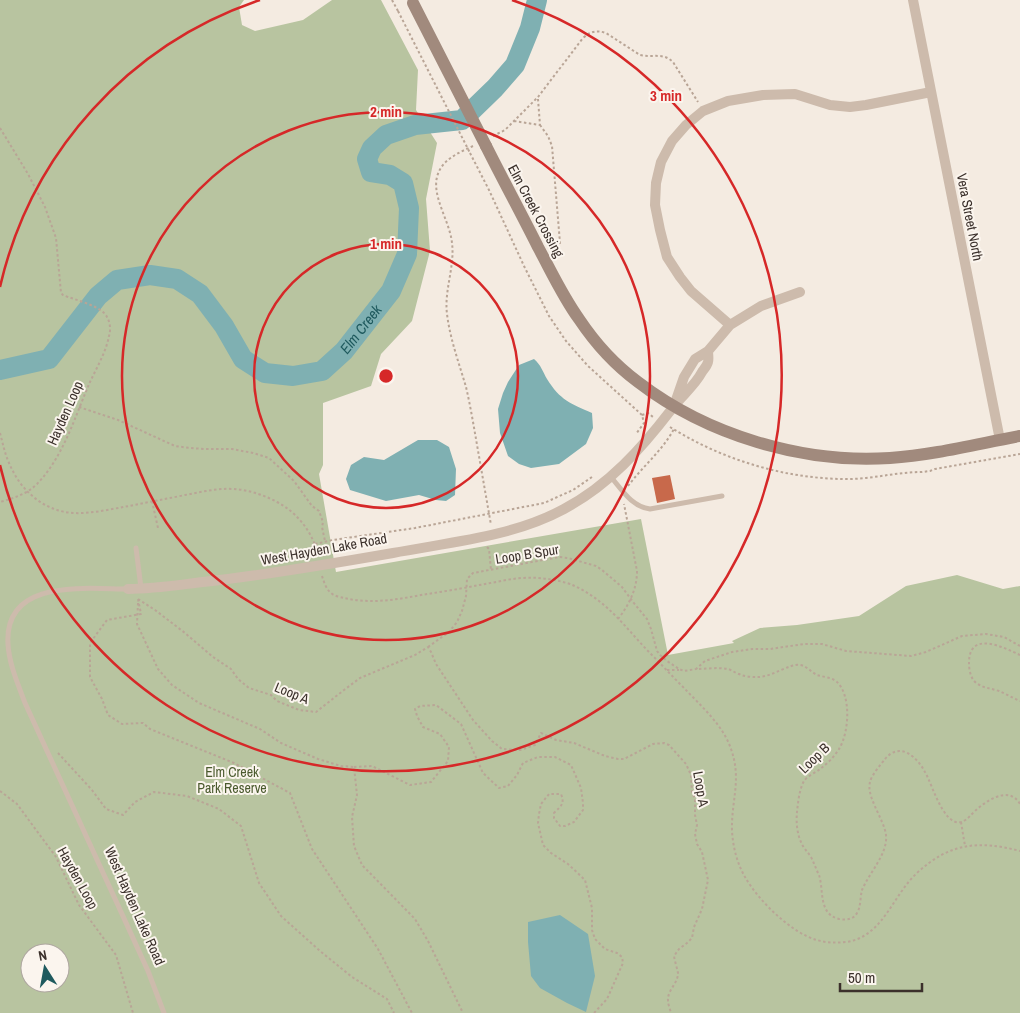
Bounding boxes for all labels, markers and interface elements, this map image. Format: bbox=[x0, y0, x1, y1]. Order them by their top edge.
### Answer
text: 3 min bbox=[650, 85, 682, 106]
text: 2 min bbox=[370, 101, 402, 122]
street label: Elm Creek Crossing bbox=[504, 161, 568, 261]
street label: Vera Street North bbox=[953, 172, 987, 262]
text: 1 min bbox=[370, 233, 402, 254]
water label: Elm Creek bbox=[335, 299, 387, 358]
centre of rings bbox=[377, 367, 395, 385]
street label: Hayden Loop bbox=[43, 378, 87, 448]
street label: West Hayden Lake Road bbox=[260, 529, 388, 569]
street label: Loop B Spur bbox=[494, 540, 560, 568]
street label: Loop A bbox=[272, 678, 312, 708]
street label: Loop B bbox=[795, 739, 834, 777]
park label: Elm Creek Park Reserve bbox=[197, 763, 267, 797]
street label: Loop A bbox=[689, 770, 713, 809]
street label: Hayden Loop bbox=[54, 844, 102, 912]
street label: West Hayden Lake Road bbox=[101, 844, 169, 968]
north arrow bbox=[20, 943, 70, 993]
text: N bbox=[37, 946, 48, 965]
scale bar bbox=[840, 960, 922, 992]
text: 50 m bbox=[848, 967, 875, 988]

